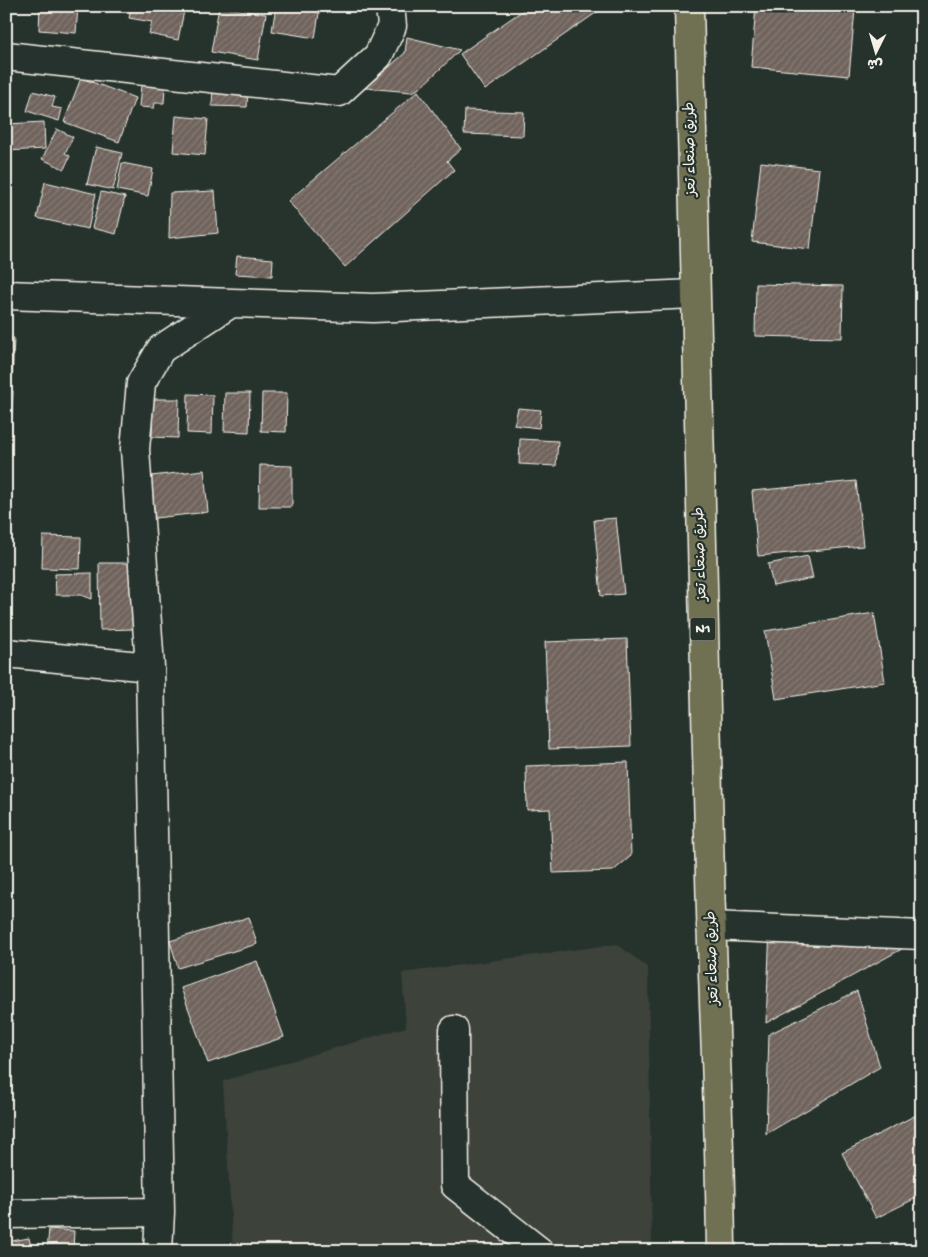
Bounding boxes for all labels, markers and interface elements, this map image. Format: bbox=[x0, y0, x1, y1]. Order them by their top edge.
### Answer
north arrow bbox=[850, 28, 900, 78]
text: ش bbox=[867, 53, 883, 72]
street label: طريق صنعاء تعز bbox=[681, 102, 701, 198]
street label: طريق صنعاء تعز bbox=[690, 507, 712, 603]
road number: N1 bbox=[690, 618, 716, 640]
street label: طريق صنعاء تعز bbox=[702, 911, 724, 1007]

